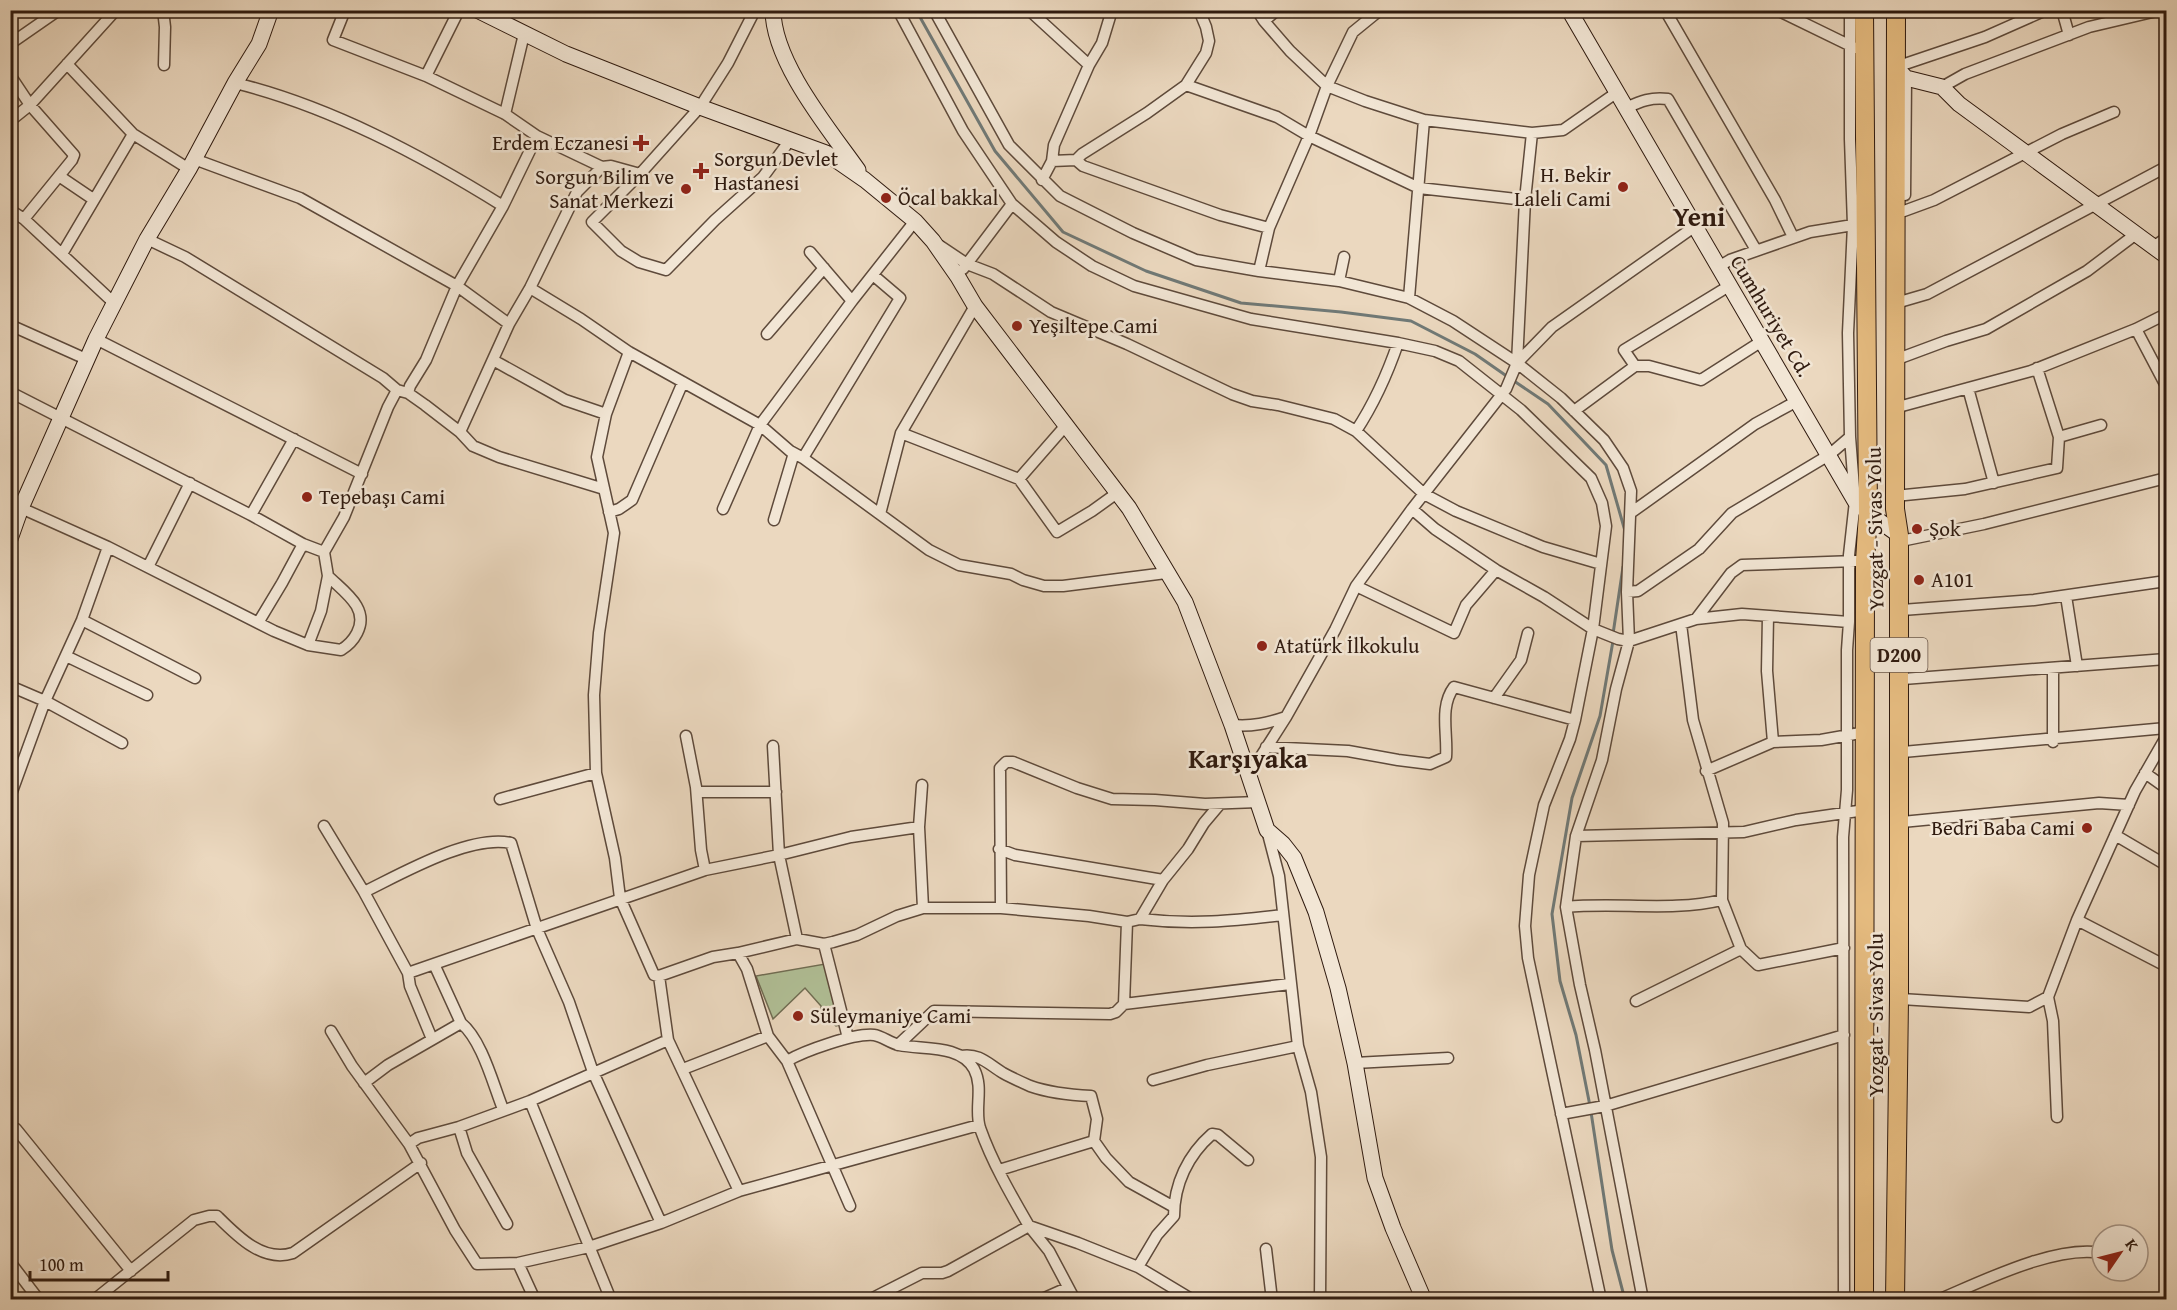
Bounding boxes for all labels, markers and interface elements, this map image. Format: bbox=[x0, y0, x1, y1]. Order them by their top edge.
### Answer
place label: Erdem Eczanesi bbox=[492, 127, 629, 158]
marker: Erdem Eczanesi bbox=[634, 136, 648, 150]
place label: Sorgun Devlet Hastanesi bbox=[714, 143, 839, 198]
place label: H. Bekir Laleli Cami bbox=[1514, 159, 1611, 214]
place label: Sorgun Bilim ve Sanat Merkezi bbox=[535, 161, 674, 216]
marker: Sorgun Devlet Hastanesi bbox=[692, 162, 710, 180]
marker: H. Bekir Laleli Cami bbox=[1616, 180, 1630, 194]
marker: Sorgun Bilim ve Sanat Merkezi bbox=[679, 182, 693, 196]
place label: Öcal bakkal bbox=[898, 182, 999, 213]
marker: Öcal bakkal bbox=[879, 191, 893, 205]
district label: Yeni bbox=[1673, 196, 1725, 236]
street label: Cumhuriyet Cd. bbox=[1723, 249, 1820, 383]
place label: Yeşiltepe Cami bbox=[1029, 310, 1158, 341]
marker: Yeşiltepe Cami bbox=[1010, 319, 1024, 333]
street label: Yozgat - Sivas Yolu bbox=[1858, 446, 1891, 611]
place label: Tepebaşı Cami bbox=[319, 481, 445, 512]
marker: Tepebaşı Cami bbox=[300, 490, 314, 504]
place label: Şok bbox=[1929, 513, 1961, 544]
marker: Şok bbox=[1910, 522, 1924, 536]
place label: A101 bbox=[1931, 564, 1974, 595]
marker: A101 bbox=[1912, 573, 1926, 587]
place label: Atatürk İlkokulu bbox=[1274, 630, 1420, 661]
road number: D200 bbox=[1870, 638, 1928, 672]
marker: Atatürk İlkokulu bbox=[1255, 639, 1269, 653]
district label: Karşıyaka bbox=[1188, 738, 1308, 778]
place label: Bedri Baba Cami bbox=[1931, 812, 2075, 843]
marker: Bedri Baba Cami bbox=[2080, 821, 2094, 835]
street label: Yozgat - Sivas Yolu bbox=[1860, 932, 1891, 1097]
place label: Süleymaniye Cami bbox=[810, 1000, 972, 1031]
marker: Süleymaniye Cami bbox=[791, 1009, 805, 1023]
north arrow bbox=[2090, 1223, 2150, 1283]
text: K bbox=[2120, 1233, 2146, 1256]
scale bar bbox=[30, 1244, 168, 1282]
text: 100 m bbox=[39, 1251, 84, 1278]

